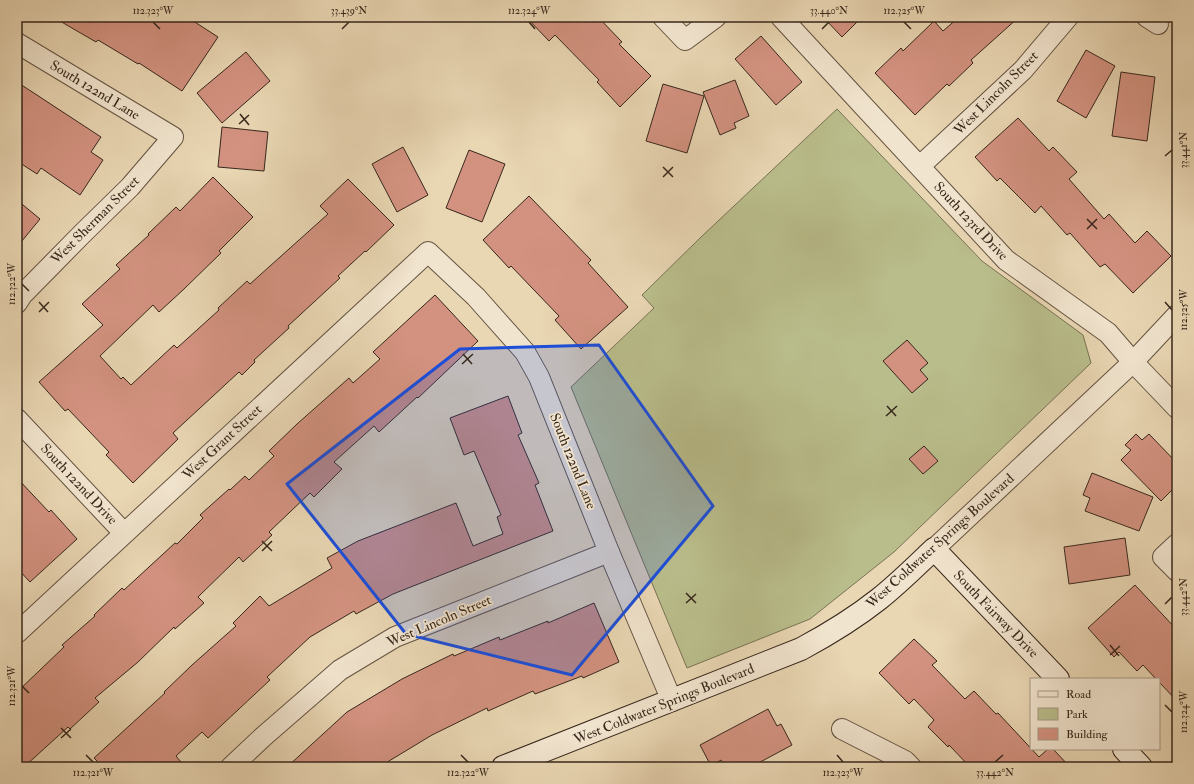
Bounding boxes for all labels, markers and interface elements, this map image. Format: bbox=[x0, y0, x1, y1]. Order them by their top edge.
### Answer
text: 112.323°W bbox=[133, 5, 174, 17]
text: 33.439°N bbox=[331, 5, 367, 17]
text: 112.324°W bbox=[508, 5, 551, 17]
text: 33.440°N bbox=[810, 5, 848, 17]
text: 112.325°W bbox=[883, 5, 925, 17]
street label: West Lincoln Street bbox=[950, 47, 1042, 139]
street label: South 122nd Lane bbox=[47, 57, 143, 124]
text: 33.441°N bbox=[1178, 132, 1190, 168]
street label: West Sherman Street bbox=[47, 172, 143, 268]
street label: South 123rd Drive bbox=[930, 178, 1012, 264]
text: 112.322°W bbox=[6, 262, 18, 305]
text: 112.325°W bbox=[1178, 289, 1190, 331]
street label: West Grant Street bbox=[178, 401, 266, 484]
street label: South 122nd Lane bbox=[546, 411, 600, 511]
street label: South 122nd Drive bbox=[37, 440, 121, 528]
street label: West Coldwater Springs Boulevard bbox=[862, 470, 1018, 613]
street label: South Fairway Drive bbox=[949, 567, 1042, 662]
text: 33.442°N bbox=[1178, 578, 1190, 616]
street label: West Lincoln Street bbox=[383, 591, 494, 651]
street label: West Coldwater Springs Boulevard bbox=[570, 660, 757, 749]
text: 112.321°W bbox=[6, 665, 18, 706]
legend bbox=[1030, 678, 1160, 750]
text: Road bbox=[1066, 687, 1091, 702]
text: 112.324°W bbox=[1178, 690, 1190, 733]
text: Park bbox=[1066, 707, 1088, 722]
text: Building bbox=[1066, 727, 1109, 742]
text: 112.321°W bbox=[73, 767, 114, 779]
text: 112.322°W bbox=[447, 767, 490, 779]
text: 112.323°W bbox=[823, 767, 864, 779]
text: 33.442°N bbox=[976, 767, 1014, 779]

